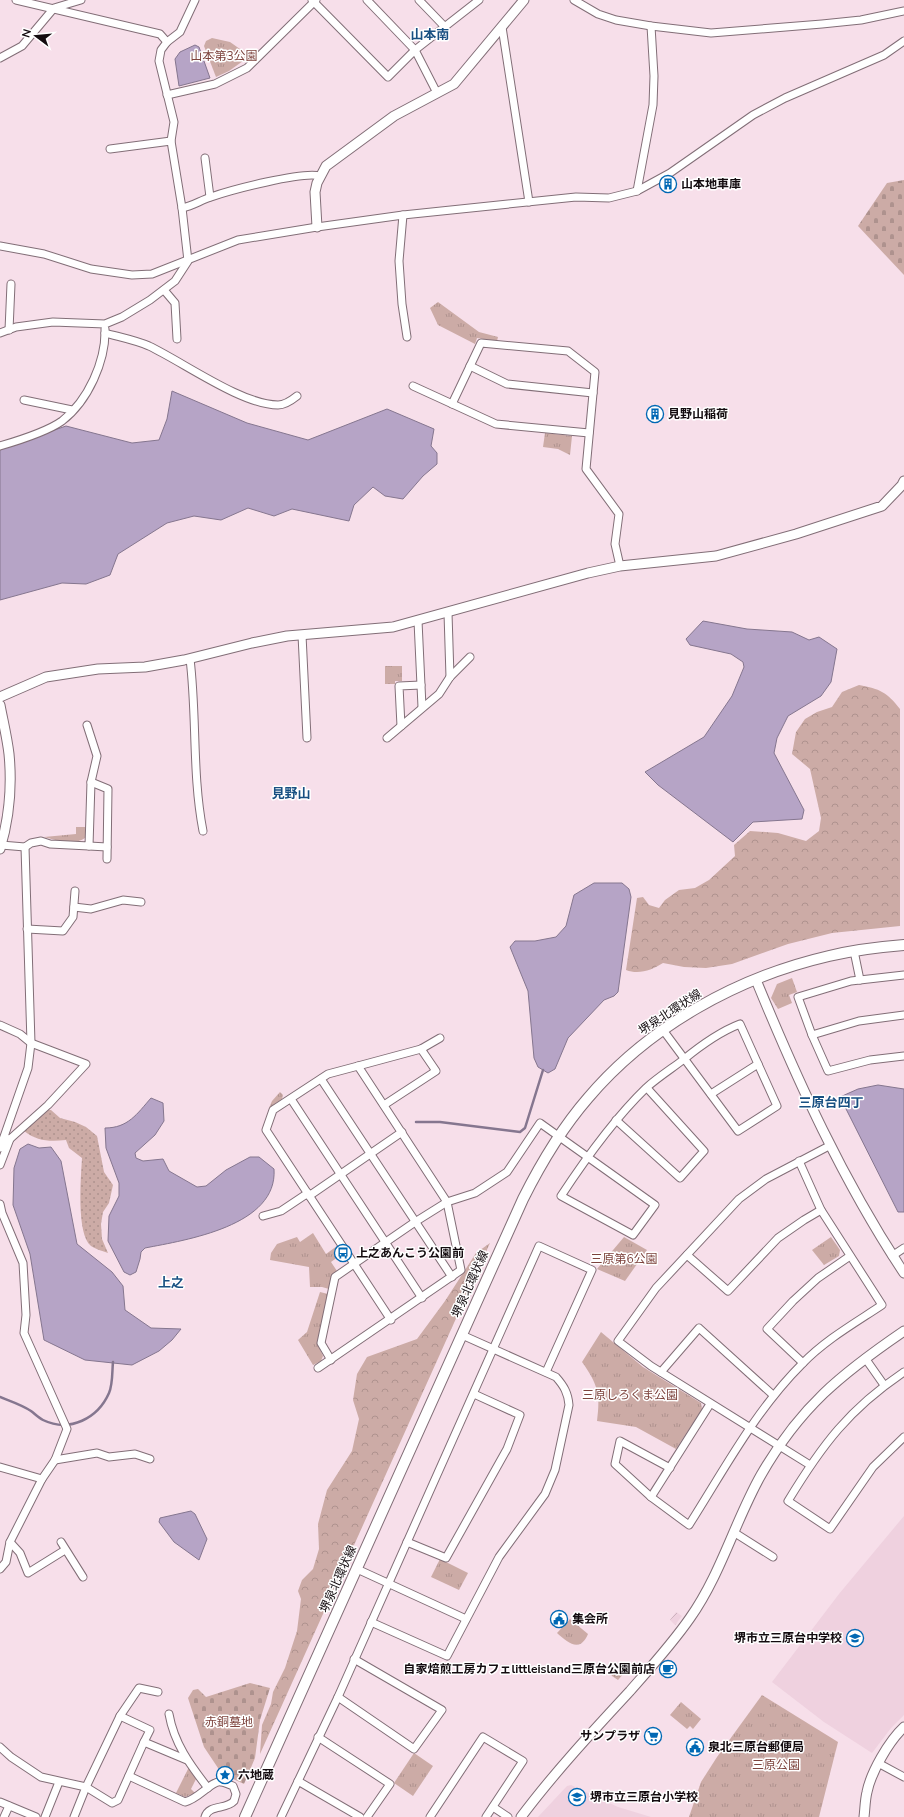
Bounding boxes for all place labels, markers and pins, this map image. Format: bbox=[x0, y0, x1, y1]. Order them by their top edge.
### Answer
building icon: 山本地車庫 bbox=[658, 174, 678, 194]
place label: 山本地車庫 bbox=[681, 176, 741, 192]
building icon: 見野山稲荷 bbox=[645, 404, 665, 424]
place label: 見野山稲荷 bbox=[668, 406, 728, 422]
bus stop icon: 上之あんこう公園前 bbox=[333, 1243, 353, 1263]
place label: 上之あんこう公園前 bbox=[356, 1245, 464, 1261]
public building icon: 集会所 bbox=[549, 1609, 569, 1629]
place label: 集会所 bbox=[572, 1611, 608, 1627]
school or university icon: 堺市立三原台中学校 bbox=[845, 1628, 865, 1648]
place label: 堺市立三原台中学校 bbox=[734, 1630, 842, 1646]
cafe icon: 自家焙煎工房カフェlittleisland三原台公園前店 bbox=[658, 1659, 678, 1679]
place label: 自家焙煎工房カフェlittleisland三原台公園前店 bbox=[403, 1661, 655, 1677]
supermarket icon: サンプラザ bbox=[643, 1726, 663, 1746]
place label: サンプラザ bbox=[580, 1728, 640, 1744]
public building icon: 泉北三原台郵便局 bbox=[685, 1737, 705, 1757]
place label: 泉北三原台郵便局 bbox=[708, 1739, 804, 1755]
place icon: 六地蔵 bbox=[215, 1765, 235, 1785]
place label: 六地蔵 bbox=[238, 1767, 274, 1783]
school or university icon: 堺市立三原台小学校 bbox=[567, 1787, 587, 1807]
place label: 堺市立三原台小学校 bbox=[590, 1789, 698, 1805]

